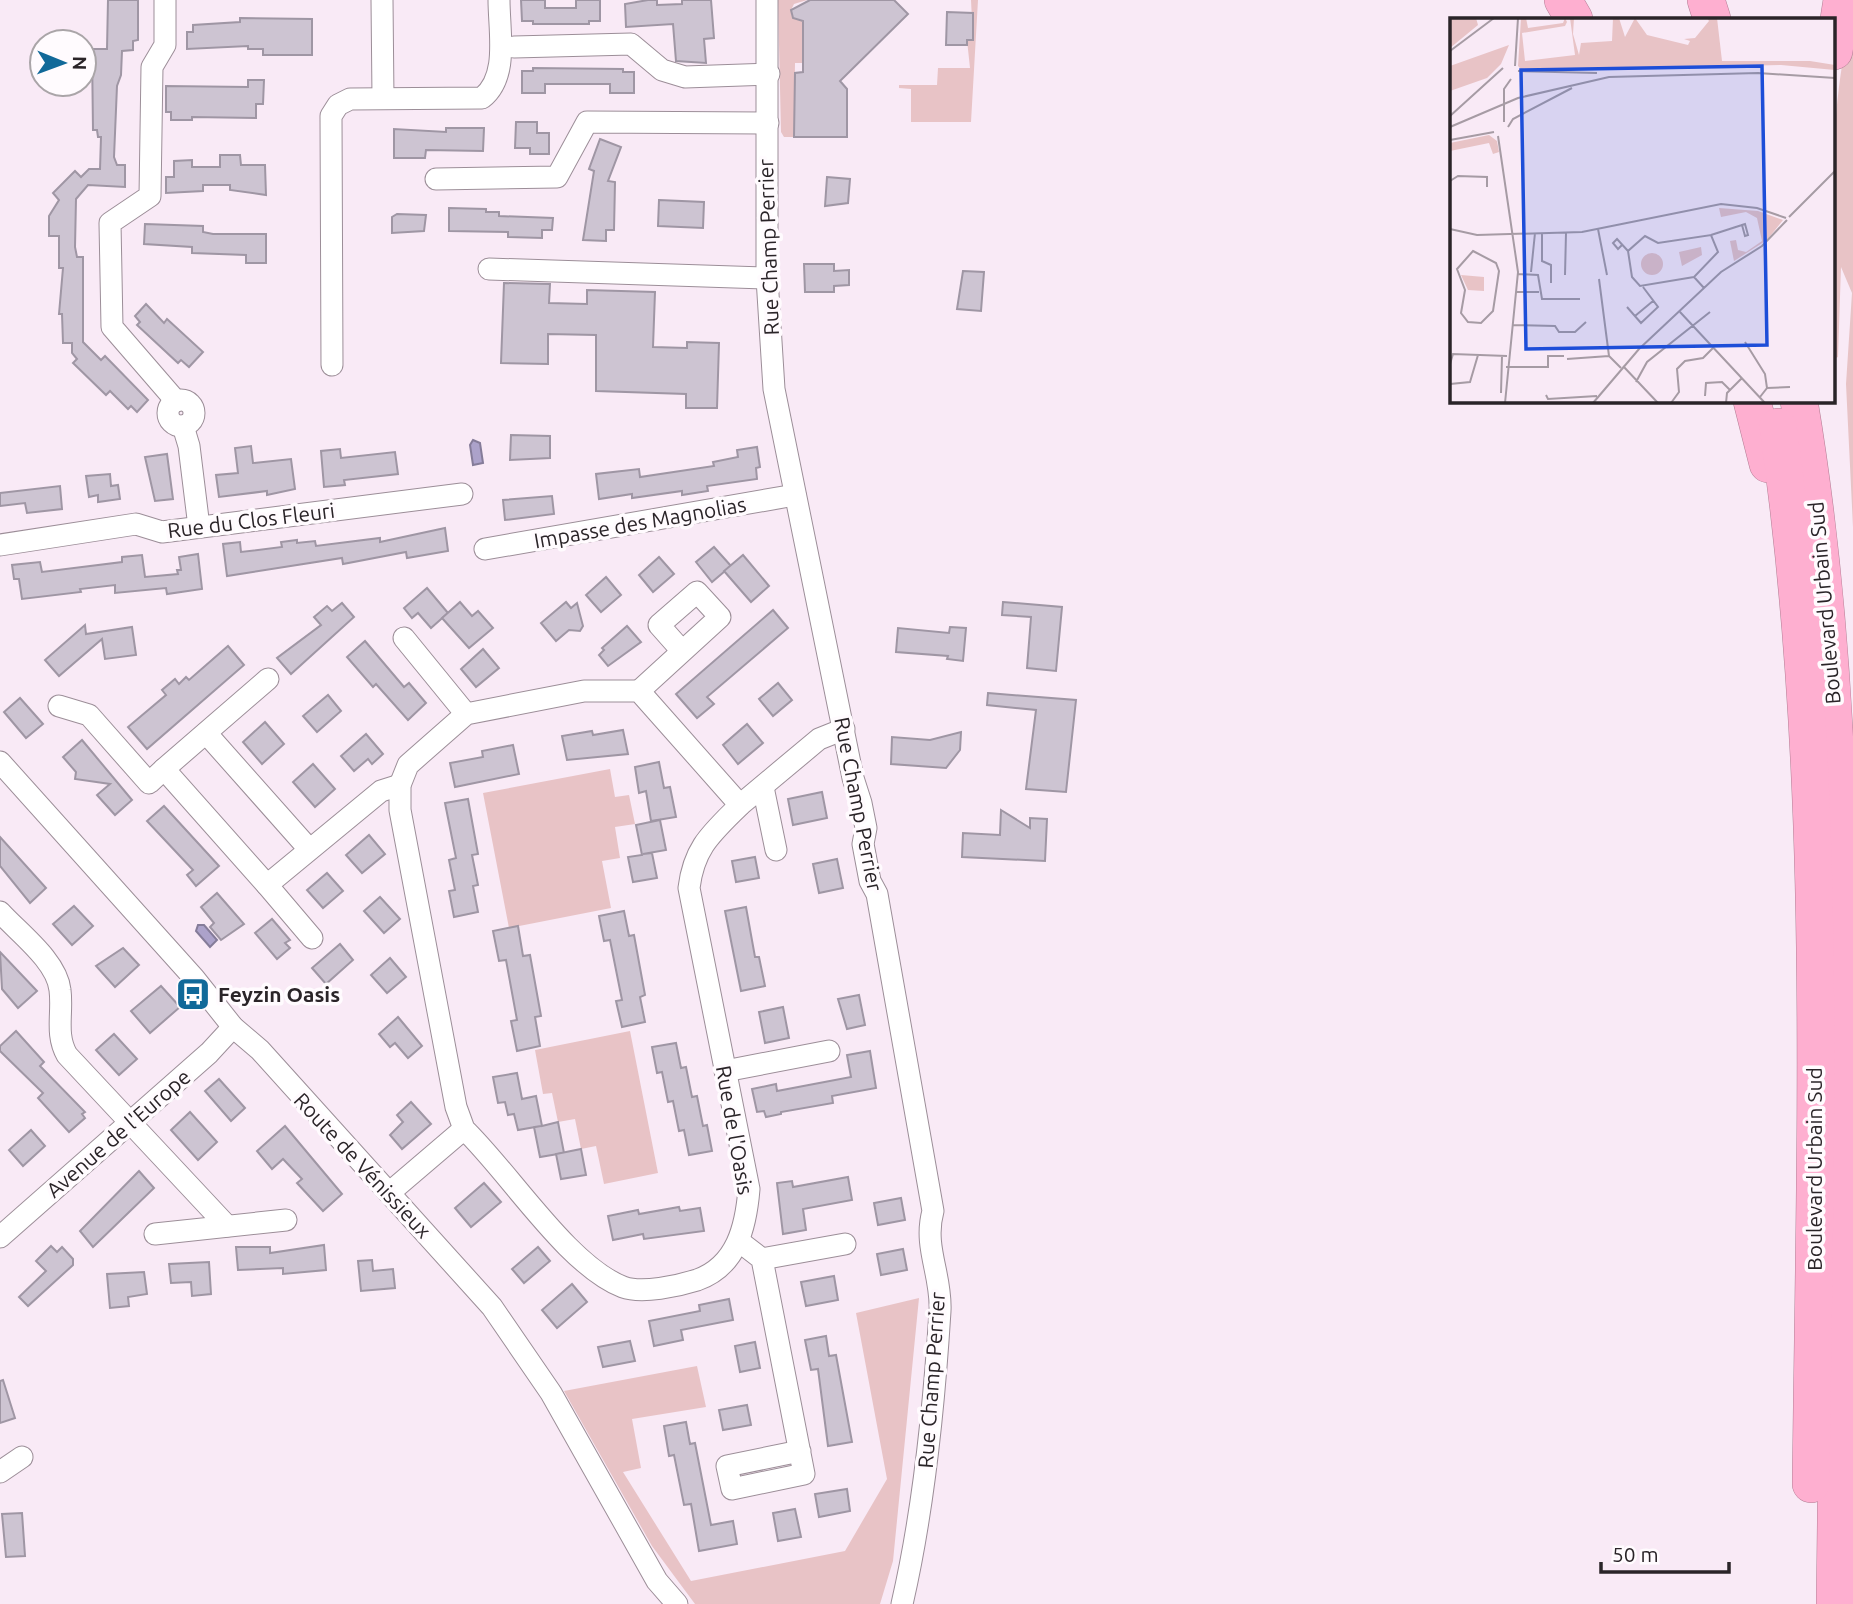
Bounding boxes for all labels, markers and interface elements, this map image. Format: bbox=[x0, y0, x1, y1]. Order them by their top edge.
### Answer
inset map bbox=[1450, 18, 1836, 402]
north arrow bbox=[28, 28, 98, 98]
text: N bbox=[69, 56, 91, 71]
street label: Rue Champ Perrier bbox=[753, 158, 783, 336]
street label: Impasse des Magnolias bbox=[532, 492, 748, 552]
street label: Rue du Clos Fleuri bbox=[166, 498, 336, 542]
street label: Boulevard Urbain Sud bbox=[1803, 501, 1845, 705]
street label: Rue Champ Perrier bbox=[830, 715, 888, 893]
bus stop icon: Feyzin Oasis bbox=[174, 975, 212, 1013]
place label: Feyzin Oasis bbox=[218, 982, 340, 1006]
street label: Rue de l'Oasis bbox=[712, 1063, 758, 1197]
street label: Avenue de l'Europe bbox=[41, 1064, 195, 1202]
street label: Boulevard Urbain Sud bbox=[1802, 1067, 1826, 1271]
street label: Route de Vénissieux bbox=[290, 1088, 437, 1243]
street label: Rue Champ Perrier bbox=[913, 1291, 949, 1469]
scale bar bbox=[1601, 1530, 1729, 1574]
text: 50 m bbox=[1612, 1542, 1659, 1566]

